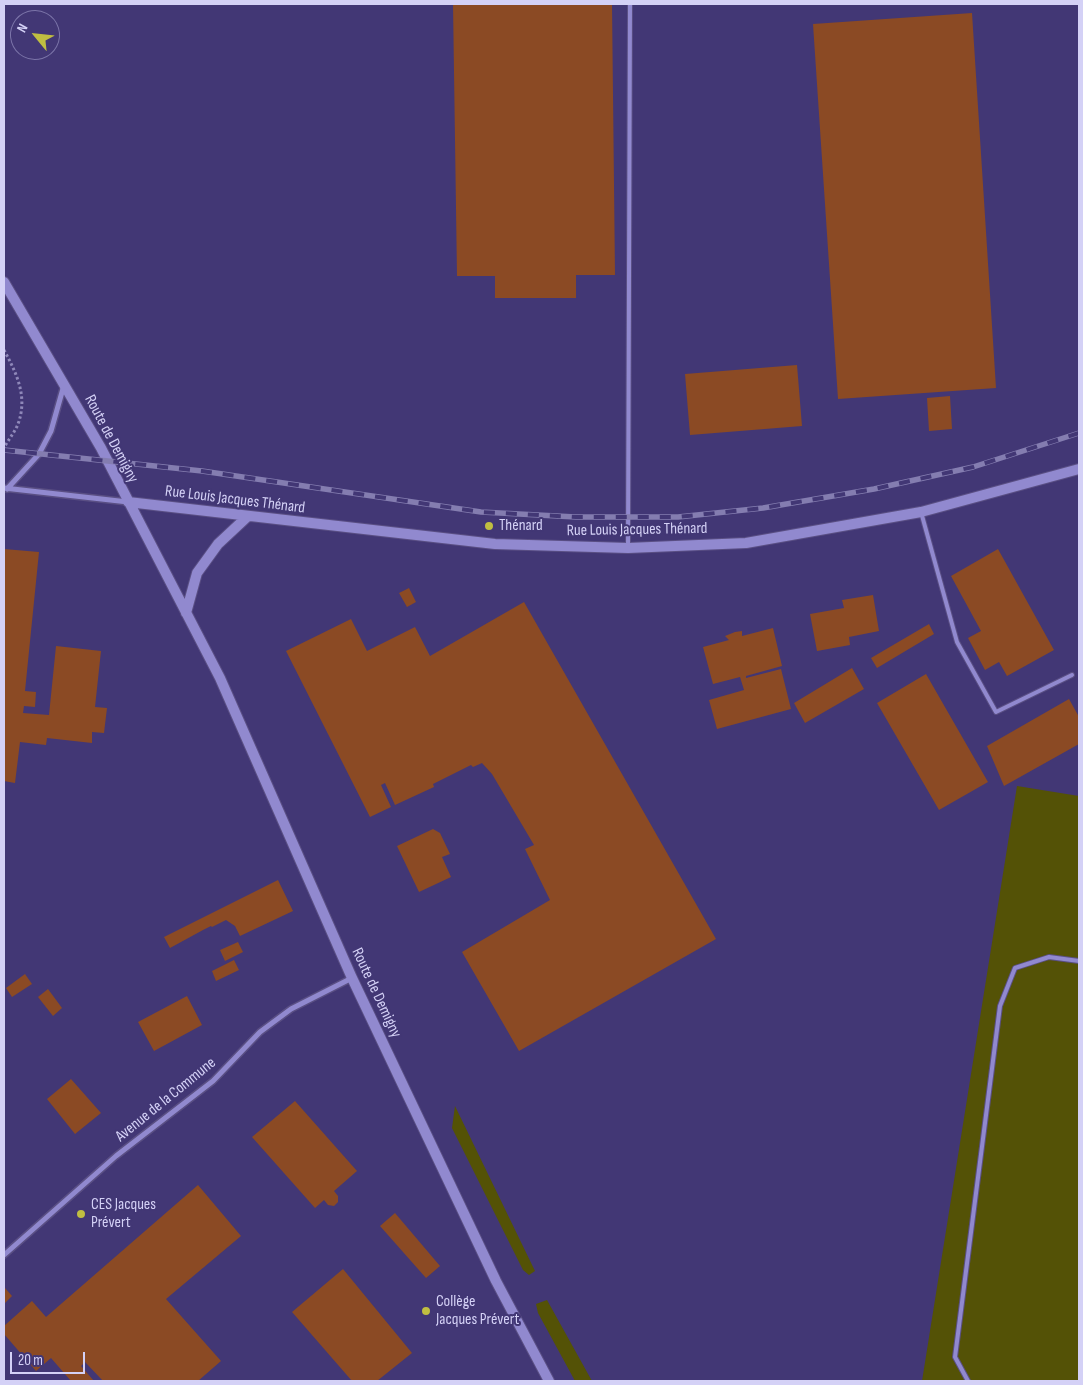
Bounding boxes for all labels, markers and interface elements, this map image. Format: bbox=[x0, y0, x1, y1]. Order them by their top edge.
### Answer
north arrow bbox=[10, 10, 60, 60]
text: N bbox=[13, 21, 31, 35]
street label: Route de Demigny bbox=[80, 392, 142, 486]
street label: Rue Louis Jacques Thénard bbox=[164, 482, 306, 518]
place label: Thénard bbox=[499, 516, 543, 536]
street label: Rue Louis Jacques Thénard bbox=[566, 519, 708, 541]
marker: Thénard bbox=[483, 520, 495, 532]
street label: Route de Demigny bbox=[347, 945, 405, 1041]
street label: Avenue de la Commune bbox=[112, 1054, 220, 1146]
place label: CES Jacques Prévert bbox=[91, 1195, 156, 1233]
marker: CES Jacques Prévert bbox=[75, 1208, 87, 1220]
place label: Collège Jacques Prévert bbox=[436, 1292, 519, 1330]
marker: Collège Jacques Prévert bbox=[420, 1305, 432, 1317]
scale bar bbox=[12, 1342, 88, 1374]
text: 20 m bbox=[18, 1351, 43, 1370]

